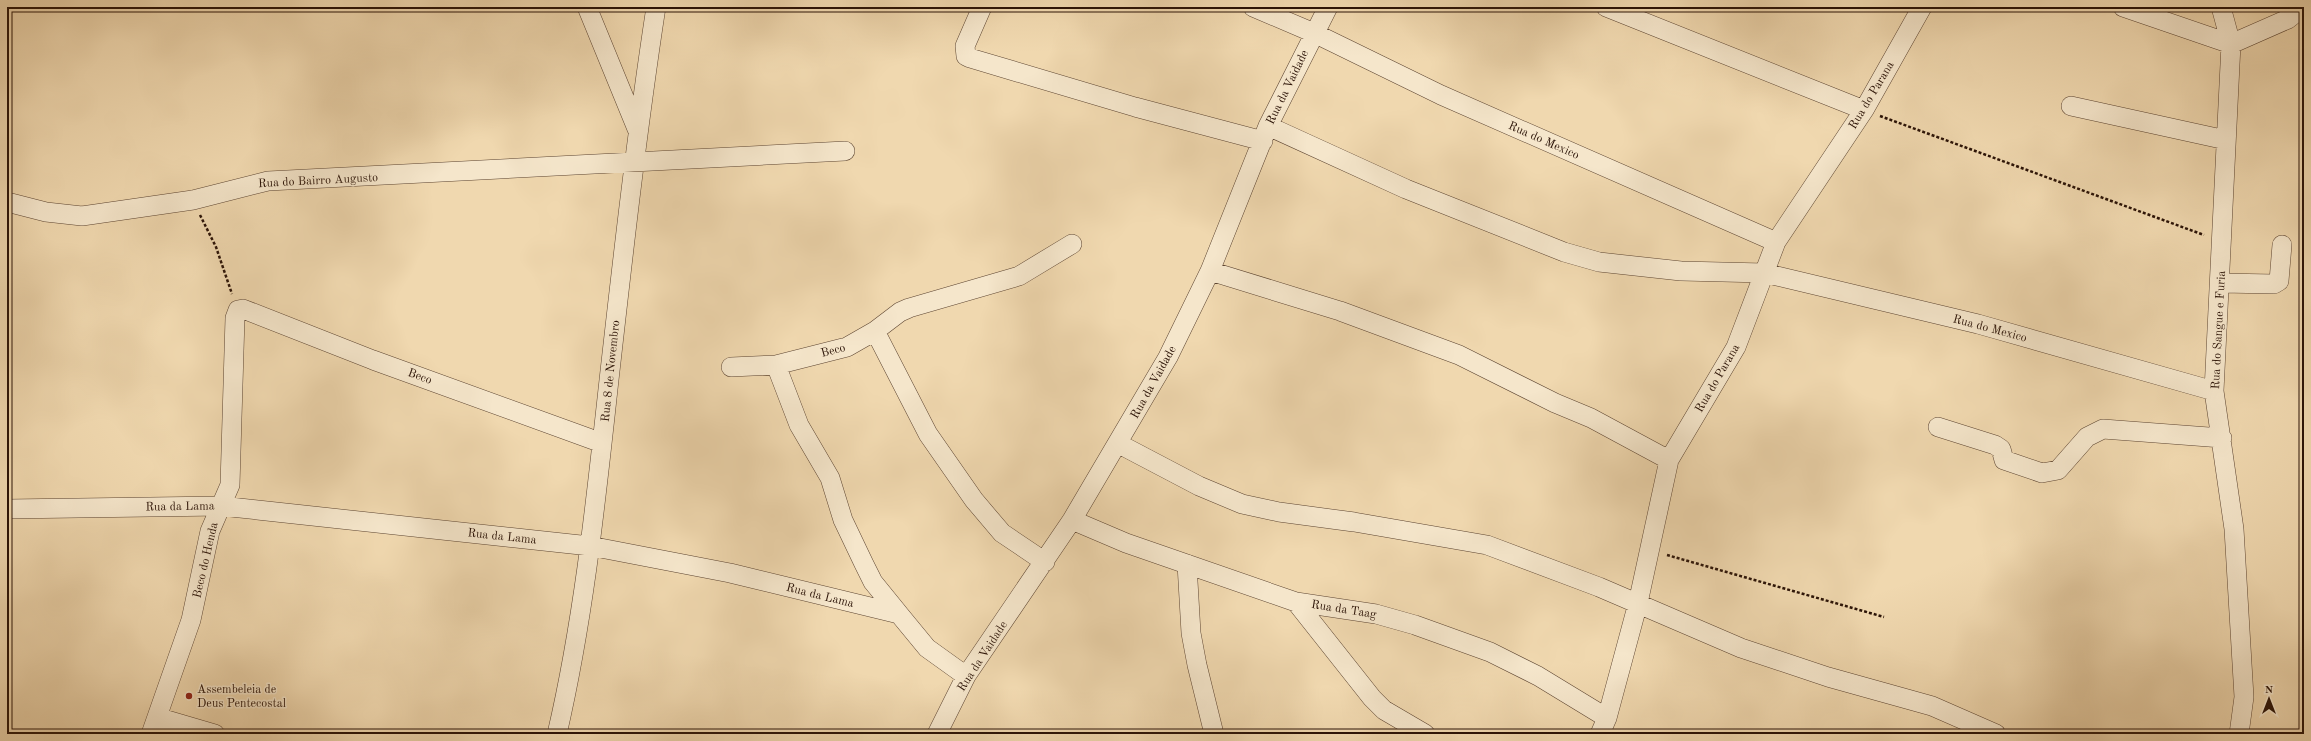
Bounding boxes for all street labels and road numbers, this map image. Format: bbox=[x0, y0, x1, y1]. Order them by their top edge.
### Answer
street label: Rua da Vaidade bbox=[1265, 48, 1311, 127]
street label: Rua do Parana bbox=[1847, 60, 1897, 131]
street label: Rua do Mexico bbox=[1506, 120, 1581, 162]
street label: Rua do Bairro Augusto bbox=[258, 172, 378, 190]
street label: Rua do Sangue e Furia bbox=[2210, 270, 2228, 390]
street label: Rua do Mexico bbox=[1951, 313, 2028, 345]
street label: Rua 8 de Novembro bbox=[600, 320, 622, 423]
street label: Beco bbox=[820, 342, 847, 360]
street label: Rua do Parana bbox=[1693, 342, 1742, 415]
street label: Rua da Vaidade bbox=[1129, 344, 1179, 421]
street label: Beco bbox=[406, 367, 433, 387]
street label: Rua da Lama bbox=[145, 500, 215, 514]
street label: Beco do Henda bbox=[191, 521, 221, 599]
street label: Rua da Lama bbox=[467, 527, 537, 547]
street label: Rua da Lama bbox=[785, 582, 855, 610]
street label: Rua da Taag bbox=[1310, 599, 1378, 621]
street label: Rua da Vaidade bbox=[956, 619, 1010, 694]

